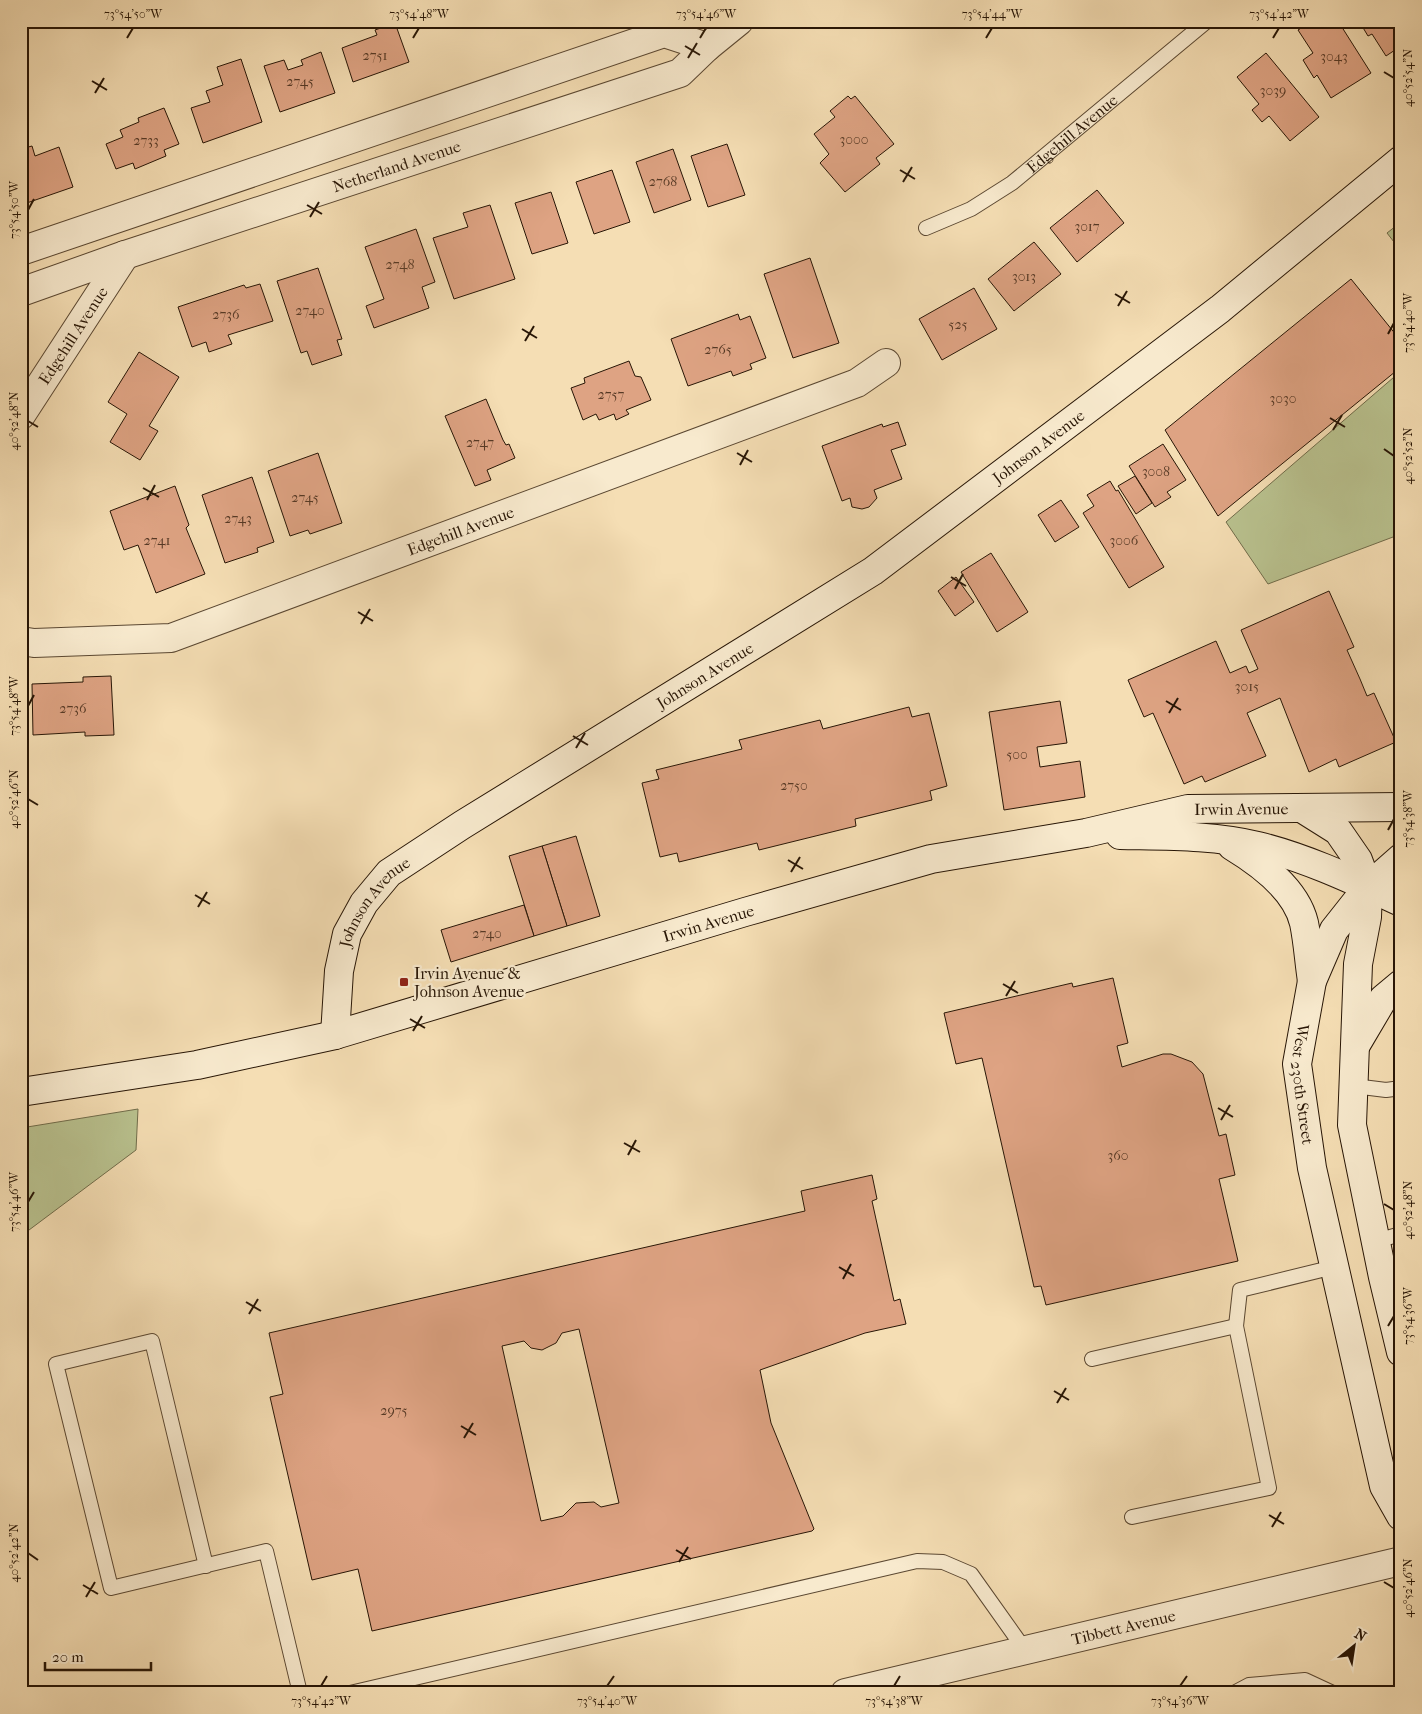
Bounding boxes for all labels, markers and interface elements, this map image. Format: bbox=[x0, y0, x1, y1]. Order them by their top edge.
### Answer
text: 73°54'50"W bbox=[104, 7, 163, 21]
text: 73°54'48"W bbox=[389, 7, 450, 21]
text: 73°54'46"W bbox=[676, 7, 737, 21]
text: 73°54'44"W bbox=[962, 7, 1024, 21]
text: 73°54'42"W bbox=[1249, 7, 1310, 21]
house number: 2751 bbox=[363, 47, 388, 64]
house number: 3043 bbox=[1320, 48, 1348, 65]
text: 40°52'54"N bbox=[1401, 49, 1415, 107]
house number: 2745 bbox=[286, 73, 314, 90]
house number: 3039 bbox=[1260, 82, 1286, 99]
street label: Edgehill Avenue bbox=[1022, 90, 1121, 177]
house number: 3000 bbox=[840, 131, 868, 148]
house number: 2733 bbox=[133, 132, 159, 149]
street label: Netherland Avenue bbox=[330, 136, 463, 196]
house number: 2768 bbox=[649, 173, 677, 190]
text: 73°54'50"W bbox=[7, 180, 21, 239]
house number: 3017 bbox=[1074, 218, 1100, 235]
house number: 2748 bbox=[386, 256, 414, 273]
house number: 3013 bbox=[1012, 268, 1036, 285]
street label: Edgehill Avenue bbox=[34, 283, 111, 388]
text: 73°54'40"W bbox=[1401, 292, 1415, 353]
house number: 2740 bbox=[295, 302, 325, 319]
house number: 2736 bbox=[212, 306, 240, 323]
house number: 525 bbox=[948, 316, 968, 333]
house number: 2765 bbox=[704, 341, 732, 358]
house number: 2757 bbox=[598, 386, 625, 403]
house number: 3030 bbox=[1270, 390, 1296, 407]
text: 40°52'48"N bbox=[7, 392, 21, 450]
street label: Johnson Avenue bbox=[987, 405, 1088, 488]
text: 40°52'52"N bbox=[1401, 427, 1415, 485]
house number: 2747 bbox=[466, 434, 494, 451]
house number: 3008 bbox=[1142, 463, 1170, 480]
house number: 2745 bbox=[291, 489, 319, 506]
street label: Edgehill Avenue bbox=[404, 502, 517, 559]
house number: 2743 bbox=[224, 510, 252, 527]
house number: 2741 bbox=[144, 532, 170, 549]
house number: 3006 bbox=[1110, 532, 1139, 549]
street label: Johnson Avenue bbox=[651, 638, 757, 713]
text: 73°54'48"W bbox=[7, 675, 21, 736]
house number: 3015 bbox=[1235, 678, 1259, 695]
house number: 2736 bbox=[59, 700, 87, 717]
house number: 500 bbox=[1006, 746, 1028, 763]
text: 40°52'46"N bbox=[7, 769, 21, 829]
house number: 2750 bbox=[780, 777, 808, 794]
text: 73°54'38"W bbox=[1401, 789, 1415, 848]
street label: Irwin Avenue bbox=[1194, 799, 1289, 818]
street label: Johnson Avenue bbox=[335, 853, 413, 951]
street label: Irwin Avenue bbox=[660, 900, 756, 946]
house number: 2740 bbox=[472, 925, 502, 942]
place label: Irvin Avenue & Johnson Avenue bbox=[412, 964, 524, 1001]
marker: Irvin Avenue & Johnson Avenue bbox=[398, 976, 410, 988]
street label: West 230th Street bbox=[1287, 1022, 1318, 1146]
house number: 360 bbox=[1107, 1147, 1129, 1164]
text: 73°54'46"W bbox=[7, 1171, 21, 1232]
text: 40°52'48"N bbox=[1401, 1181, 1415, 1239]
text: 73°54'36"W bbox=[1401, 1286, 1415, 1345]
house number: 2975 bbox=[380, 1402, 408, 1419]
text: 40°52'42"N bbox=[7, 1523, 21, 1583]
text: 40°52'46"N bbox=[1401, 1558, 1415, 1618]
street label: Tibbett Avenue bbox=[1069, 1605, 1177, 1648]
north arrow bbox=[1330, 1622, 1380, 1672]
text: N bbox=[1351, 1625, 1369, 1645]
scale bar bbox=[45, 1639, 151, 1671]
text: 20 m bbox=[52, 1648, 84, 1666]
text: 73°54'42"W bbox=[291, 1694, 352, 1708]
text: 73°54'40"W bbox=[577, 1694, 638, 1708]
text: 73°54'38"W bbox=[865, 1694, 924, 1708]
text: 73°54'36"W bbox=[1151, 1694, 1210, 1708]

